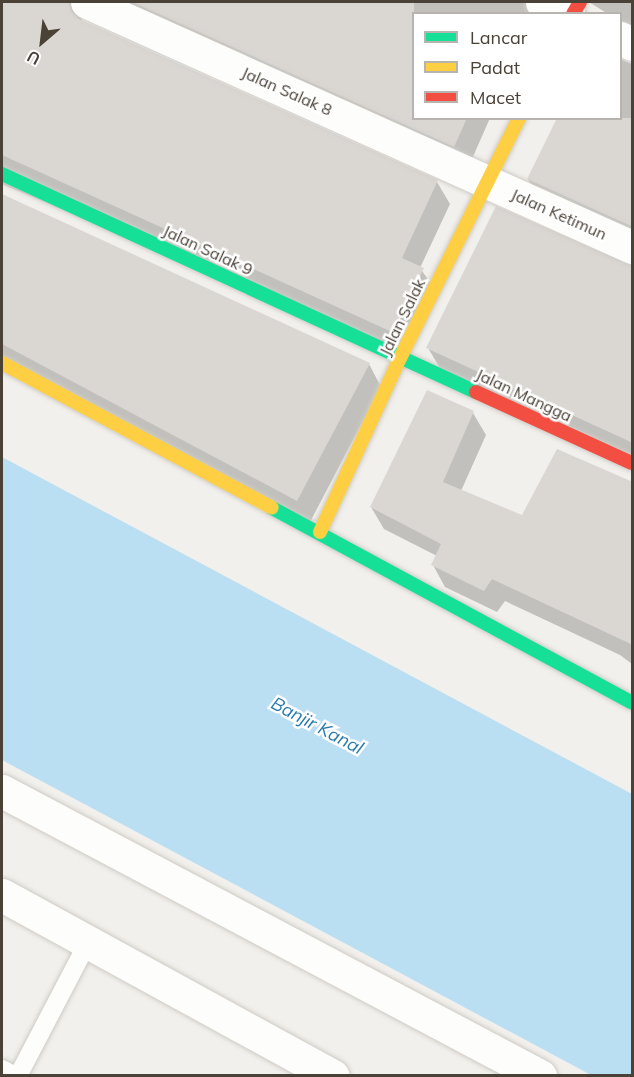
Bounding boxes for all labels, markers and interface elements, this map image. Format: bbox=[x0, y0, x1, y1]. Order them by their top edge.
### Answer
north arrow bbox=[12, 12, 72, 72]
legend bbox=[412, 12, 622, 120]
text: Lancar bbox=[470, 26, 527, 49]
text: U bbox=[24, 46, 43, 70]
text: Padat bbox=[470, 56, 520, 79]
street label: Jalan Salak 8 bbox=[239, 63, 335, 119]
text: Macet bbox=[470, 86, 521, 109]
street label: Jalan Ketimun bbox=[508, 184, 610, 244]
street label: Jalan Salak 9 bbox=[160, 221, 256, 279]
street label: Jalan Salak bbox=[375, 275, 429, 359]
street label: Jalan Mangga bbox=[473, 364, 575, 426]
water label: Banjir Kanal bbox=[267, 693, 367, 759]

